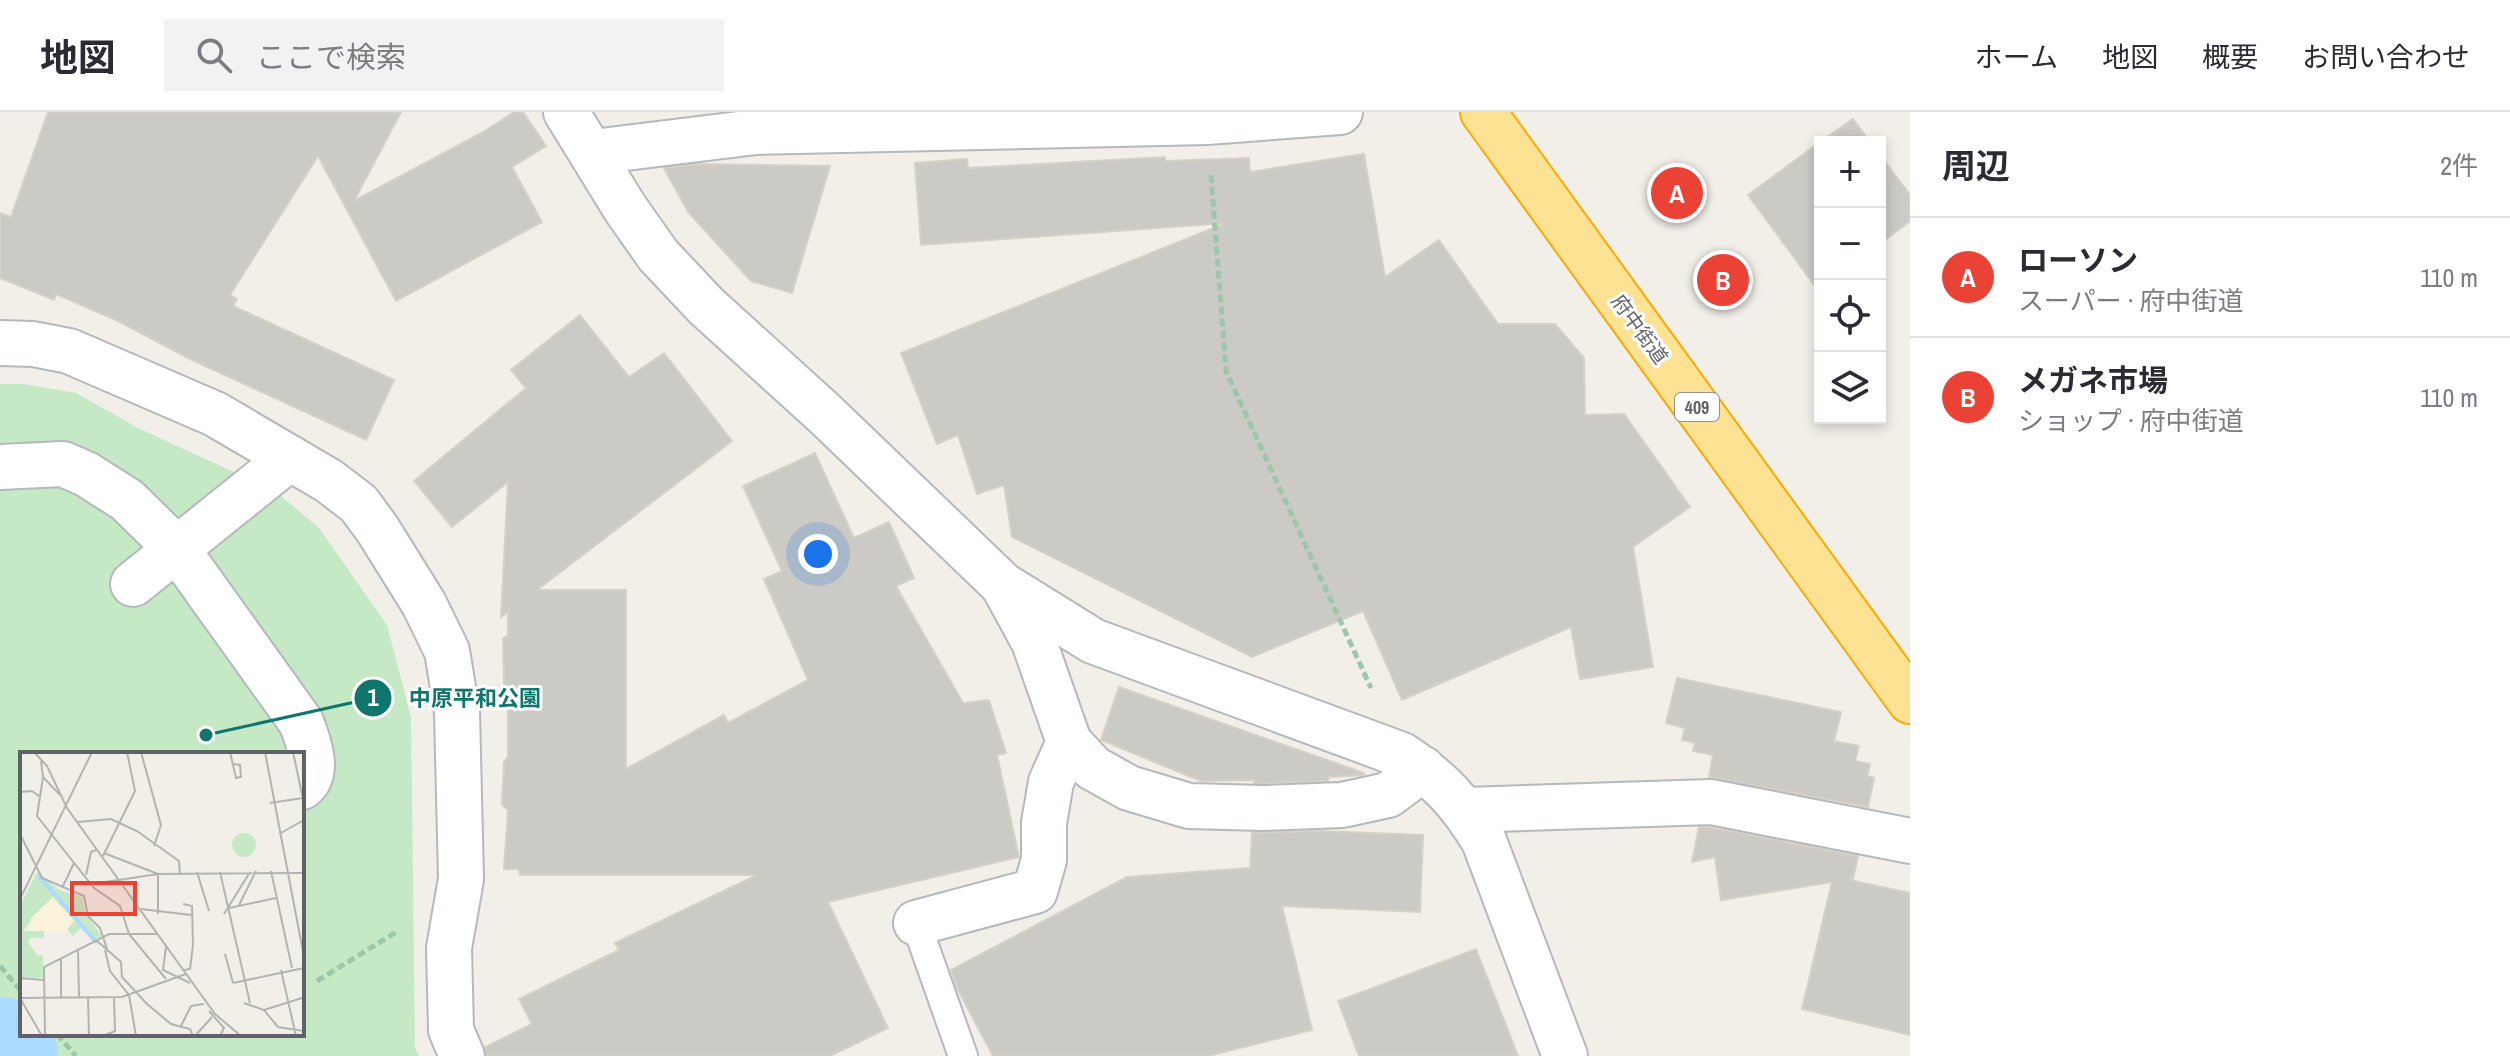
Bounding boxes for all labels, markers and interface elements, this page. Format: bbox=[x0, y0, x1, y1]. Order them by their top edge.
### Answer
search box bbox=[164, 19, 724, 91]
text: 地図 bbox=[40, 32, 116, 83]
icon: search bbox=[192, 33, 236, 77]
text: ここで検索 bbox=[256, 37, 406, 77]
text: ホーム bbox=[1975, 38, 2058, 76]
text: 地図 bbox=[2102, 38, 2158, 76]
text: 概要 bbox=[2202, 38, 2258, 76]
text: お問い合わせ bbox=[2302, 38, 2470, 76]
map controls bbox=[1814, 136, 1886, 424]
button: + bbox=[1814, 136, 1886, 208]
text: 周辺 bbox=[1942, 143, 2010, 189]
text: 2件 bbox=[2440, 148, 2478, 183]
pin: A bbox=[1651, 163, 1703, 223]
button: − bbox=[1814, 208, 1886, 280]
text: ローソン bbox=[2018, 240, 2138, 280]
pin: B bbox=[1697, 250, 1749, 310]
text: A bbox=[1960, 260, 1976, 295]
text: 110 m bbox=[2420, 260, 2478, 295]
button: locate bbox=[1814, 280, 1886, 352]
text: スーパー · 府中街道 bbox=[2018, 283, 2244, 318]
street label: 府中街道 bbox=[1606, 289, 1674, 369]
button: layers bbox=[1814, 352, 1886, 424]
text: メガネ市場 bbox=[2018, 360, 2168, 400]
text: B bbox=[1960, 380, 1976, 415]
text: 110 m bbox=[2420, 380, 2478, 415]
road number: 409 bbox=[1675, 393, 1719, 421]
text: ショップ · 府中街道 bbox=[2018, 403, 2244, 438]
your location bbox=[798, 534, 838, 574]
callout: 中原平和公園 bbox=[353, 675, 557, 721]
text: 1 bbox=[368, 681, 379, 713]
text: 中原平和公園 bbox=[409, 683, 541, 713]
inset map bbox=[20, 752, 304, 1036]

